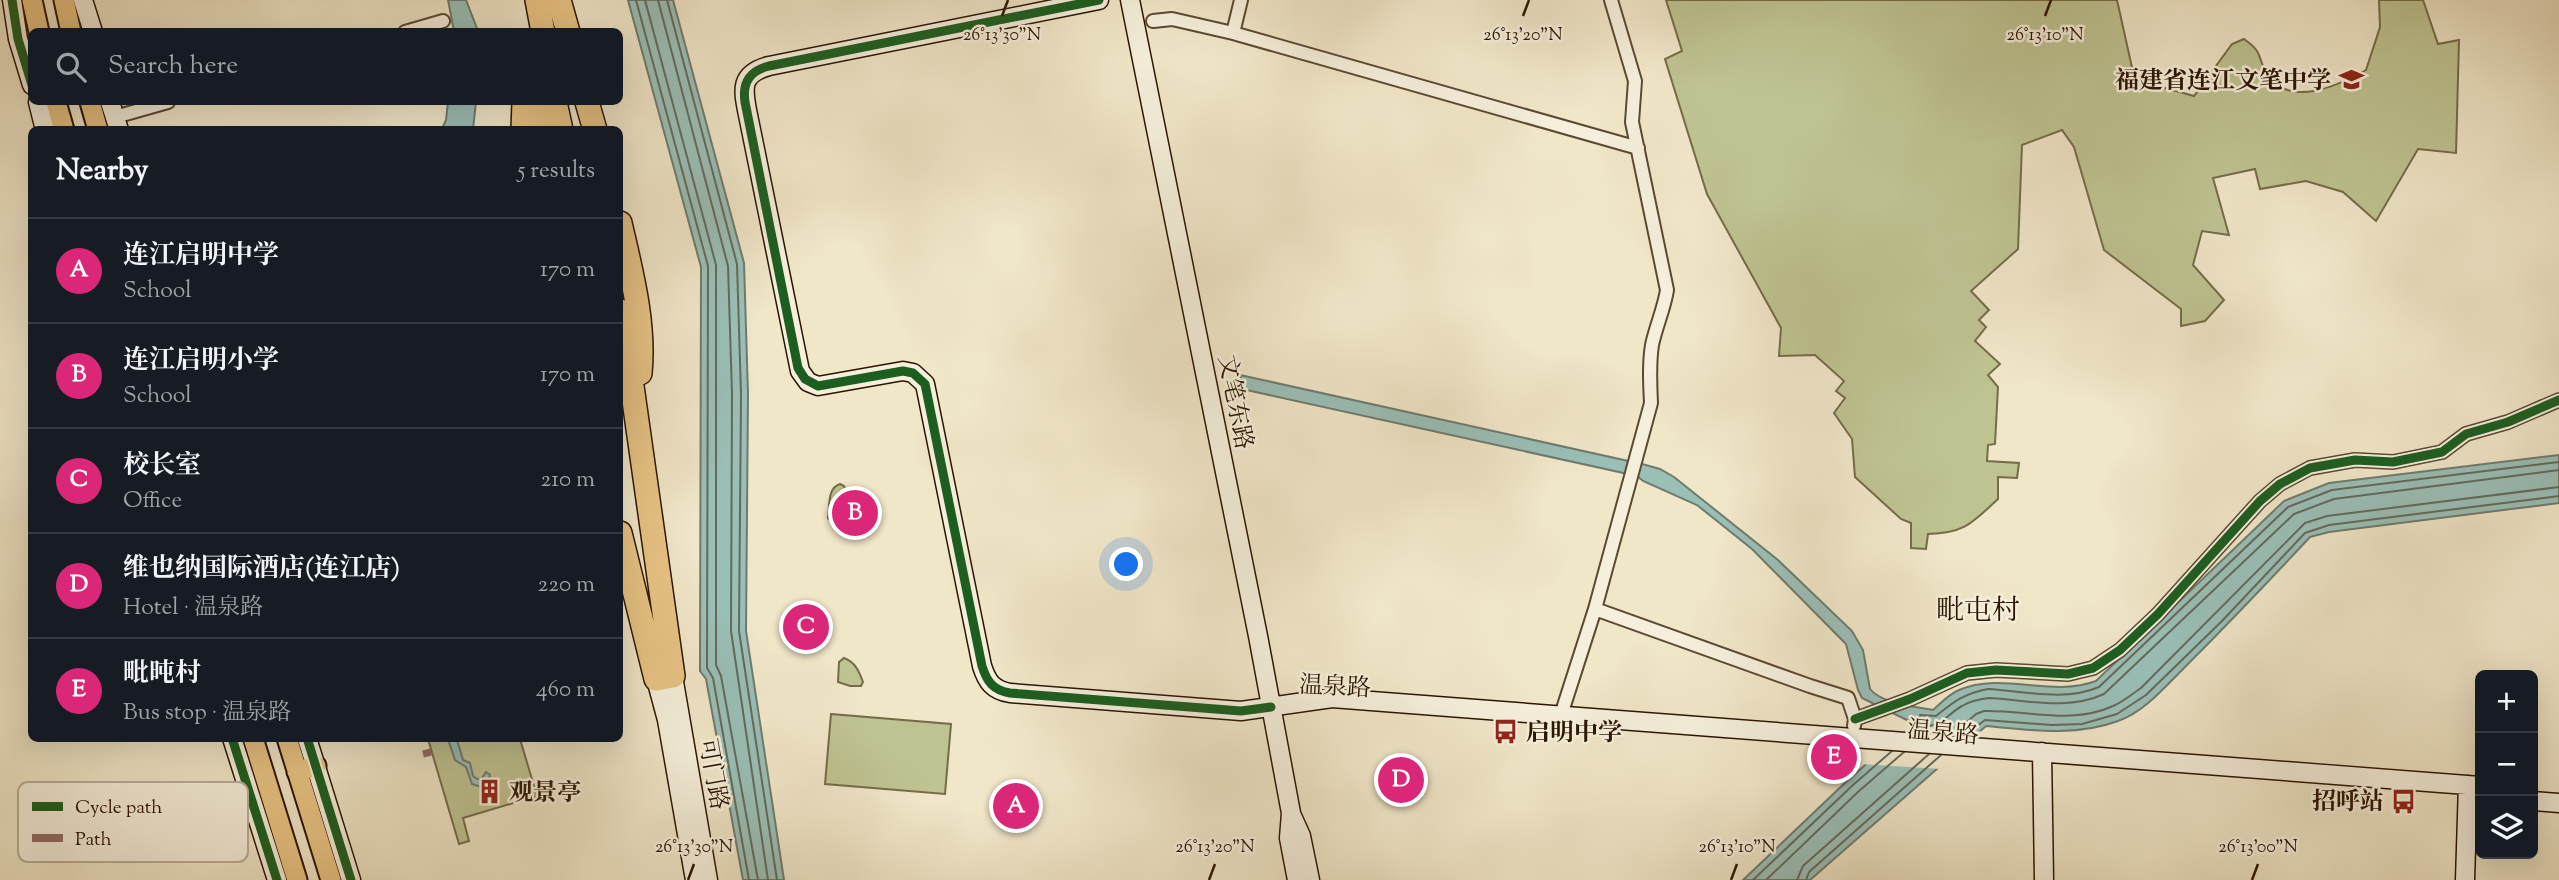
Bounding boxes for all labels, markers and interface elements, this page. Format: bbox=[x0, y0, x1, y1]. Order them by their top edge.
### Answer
text: 26°13'30"N bbox=[963, 23, 1041, 49]
text: 26°13'20"N bbox=[1483, 23, 1563, 49]
text: 26°13'10"N bbox=[2006, 23, 2084, 49]
search box bbox=[28, 28, 623, 105]
icon: search bbox=[52, 48, 90, 86]
text: Search here bbox=[108, 48, 238, 85]
place label: 福建省连江文笔中学 bbox=[2115, 65, 2331, 99]
school or university icon: 福建省连江文笔中学 bbox=[2337, 66, 2365, 94]
text: Nearby bbox=[56, 150, 148, 193]
text: 5 results bbox=[518, 155, 595, 188]
text: 连江启明中学 bbox=[123, 238, 279, 275]
text: A bbox=[70, 254, 88, 287]
text: 170 m bbox=[540, 254, 595, 287]
text: School bbox=[123, 275, 192, 308]
text: 连江启明小学 bbox=[123, 343, 279, 380]
street label: 文笔东路 bbox=[1208, 352, 1260, 453]
text: B bbox=[72, 359, 86, 392]
text: 170 m bbox=[540, 359, 595, 392]
text: School bbox=[123, 380, 192, 413]
text: 校长室 bbox=[123, 448, 201, 485]
text: C bbox=[70, 464, 88, 497]
text: 210 m bbox=[541, 464, 595, 497]
text: Office bbox=[123, 485, 182, 518]
pin: B bbox=[832, 487, 878, 539]
your location bbox=[1109, 547, 1143, 581]
text: 维也纳国际酒店(连江店) bbox=[123, 551, 400, 588]
text: D bbox=[70, 569, 88, 602]
text: 220 m bbox=[537, 569, 595, 602]
text: Hotel · 温泉路 bbox=[123, 592, 263, 625]
district label: 毗屯村 bbox=[1936, 592, 2020, 632]
pin: C bbox=[783, 601, 829, 653]
text: 毗旽村 bbox=[123, 656, 201, 693]
street label: 温泉路 bbox=[1298, 669, 1372, 707]
map controls bbox=[2475, 670, 2538, 859]
button: + bbox=[2475, 670, 2538, 733]
text: E bbox=[72, 674, 86, 707]
text: 460 m bbox=[536, 674, 595, 707]
text: Bus stop · 温泉路 bbox=[123, 697, 291, 730]
street label: 温泉路 bbox=[1905, 714, 1980, 754]
place label: 启明中学 bbox=[1526, 717, 1622, 751]
bus stop icon: 启明中学 bbox=[1492, 718, 1520, 746]
pin: E bbox=[1811, 731, 1857, 783]
button: − bbox=[2475, 733, 2538, 796]
street label: 可门路 bbox=[689, 736, 735, 813]
pin: D bbox=[1378, 754, 1424, 806]
place label: 观景亭 bbox=[509, 777, 581, 811]
building icon: 观景亭 bbox=[475, 778, 503, 806]
pin: A bbox=[993, 780, 1039, 832]
legend bbox=[18, 782, 248, 862]
place label: 招呼站 bbox=[2312, 786, 2384, 820]
bus stop icon: 招呼站 bbox=[2390, 787, 2418, 815]
text: Cycle path bbox=[75, 795, 162, 822]
button: layers bbox=[2475, 796, 2538, 859]
text: Path bbox=[75, 827, 112, 854]
text: 26°13'30"N bbox=[655, 835, 733, 861]
text: 26°13'20"N bbox=[1175, 835, 1255, 861]
text: 26°13'10"N bbox=[1698, 835, 1776, 861]
text: 26°13'00"N bbox=[2218, 835, 2298, 861]

